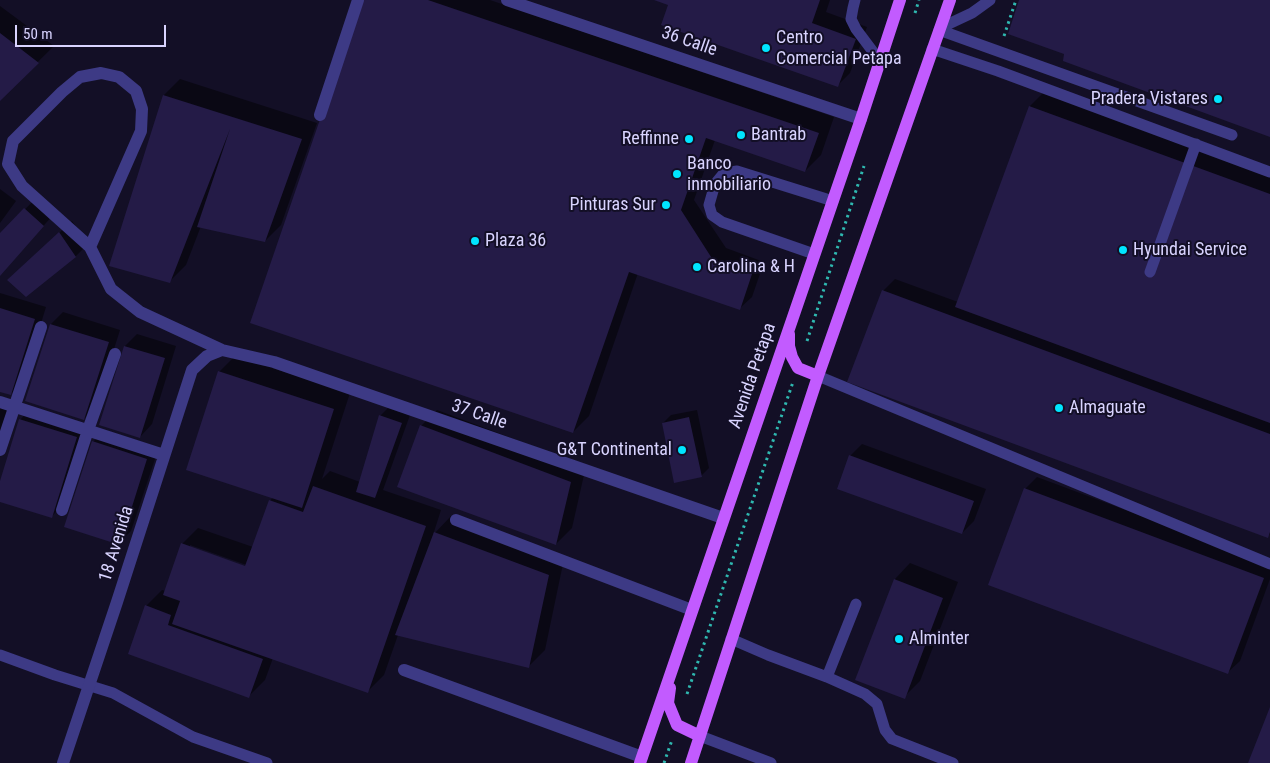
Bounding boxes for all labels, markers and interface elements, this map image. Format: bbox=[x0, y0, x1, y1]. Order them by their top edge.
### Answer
scale bar bbox=[18, 15, 169, 47]
street label: 36 Calle bbox=[658, 22, 720, 62]
text: 50 m bbox=[23, 25, 53, 43]
place label: Centro Comercial Petapa bbox=[776, 27, 902, 70]
marker: Centro Comercial Petapa bbox=[760, 42, 772, 54]
place label: Pradera Vistares bbox=[1091, 88, 1208, 110]
marker: Pradera Vistares bbox=[1212, 93, 1224, 105]
place label: Bantrab bbox=[751, 124, 806, 146]
place label: Reffinne bbox=[622, 128, 679, 150]
marker: Bantrab bbox=[735, 129, 747, 141]
marker: Reffinne bbox=[683, 133, 695, 145]
place label: Banco inmobiliario bbox=[687, 153, 771, 195]
marker: Banco inmobiliario bbox=[671, 168, 683, 180]
place label: Pinturas Sur bbox=[570, 194, 656, 216]
marker: Pinturas Sur bbox=[660, 199, 672, 211]
place label: Plaza 36 bbox=[485, 230, 546, 252]
marker: Plaza 36 bbox=[469, 235, 481, 247]
place label: Hyundai Service bbox=[1133, 239, 1247, 261]
marker: Hyundai Service bbox=[1117, 244, 1129, 256]
place label: Carolina & H bbox=[707, 256, 795, 278]
marker: Carolina & H bbox=[691, 261, 703, 273]
street label: Avenida Petapa bbox=[725, 320, 781, 432]
street label: 37 Calle bbox=[448, 395, 510, 435]
place label: Almaguate bbox=[1069, 397, 1146, 419]
marker: Almaguate bbox=[1053, 402, 1065, 414]
place label: G&T Continental bbox=[557, 439, 672, 461]
marker: G&T Continental bbox=[676, 444, 688, 456]
street label: 18 Avenida bbox=[95, 503, 139, 585]
place label: Alminter bbox=[909, 628, 969, 650]
marker: Alminter bbox=[893, 633, 905, 645]

